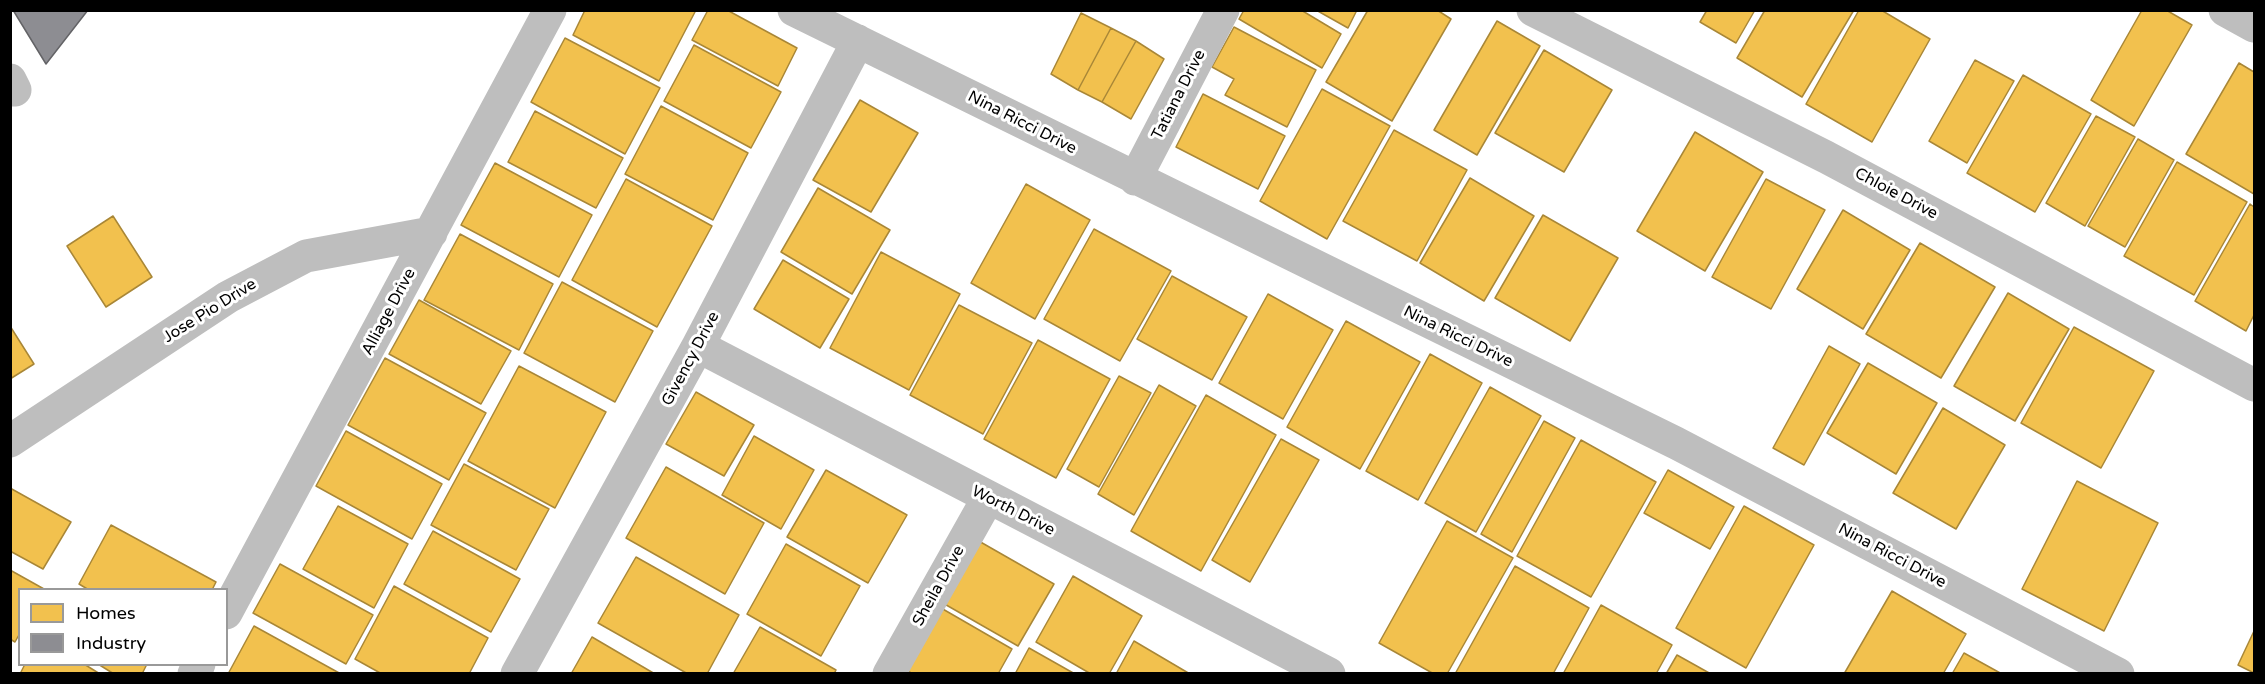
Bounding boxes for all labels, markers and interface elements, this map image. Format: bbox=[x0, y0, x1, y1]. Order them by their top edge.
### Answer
street label: Tatiana Drive bbox=[1148, 47, 1210, 143]
street label: Nina Ricci Drive bbox=[964, 87, 1080, 159]
street label: Chloie Drive bbox=[1851, 164, 1941, 224]
street label: Alliage Drive bbox=[358, 265, 420, 359]
street label: Jose Pio Drive bbox=[160, 275, 260, 347]
street label: Nina Ricci Drive bbox=[1400, 302, 1516, 372]
street label: Givency Drive bbox=[658, 309, 724, 409]
street label: Worth Drive bbox=[968, 482, 1058, 540]
street label: Nina Ricci Drive bbox=[1835, 519, 1949, 593]
street label: Sheila Drive bbox=[909, 542, 969, 630]
legend bbox=[18, 588, 228, 666]
text: Homes bbox=[76, 602, 136, 624]
text: Industry bbox=[76, 632, 146, 654]

